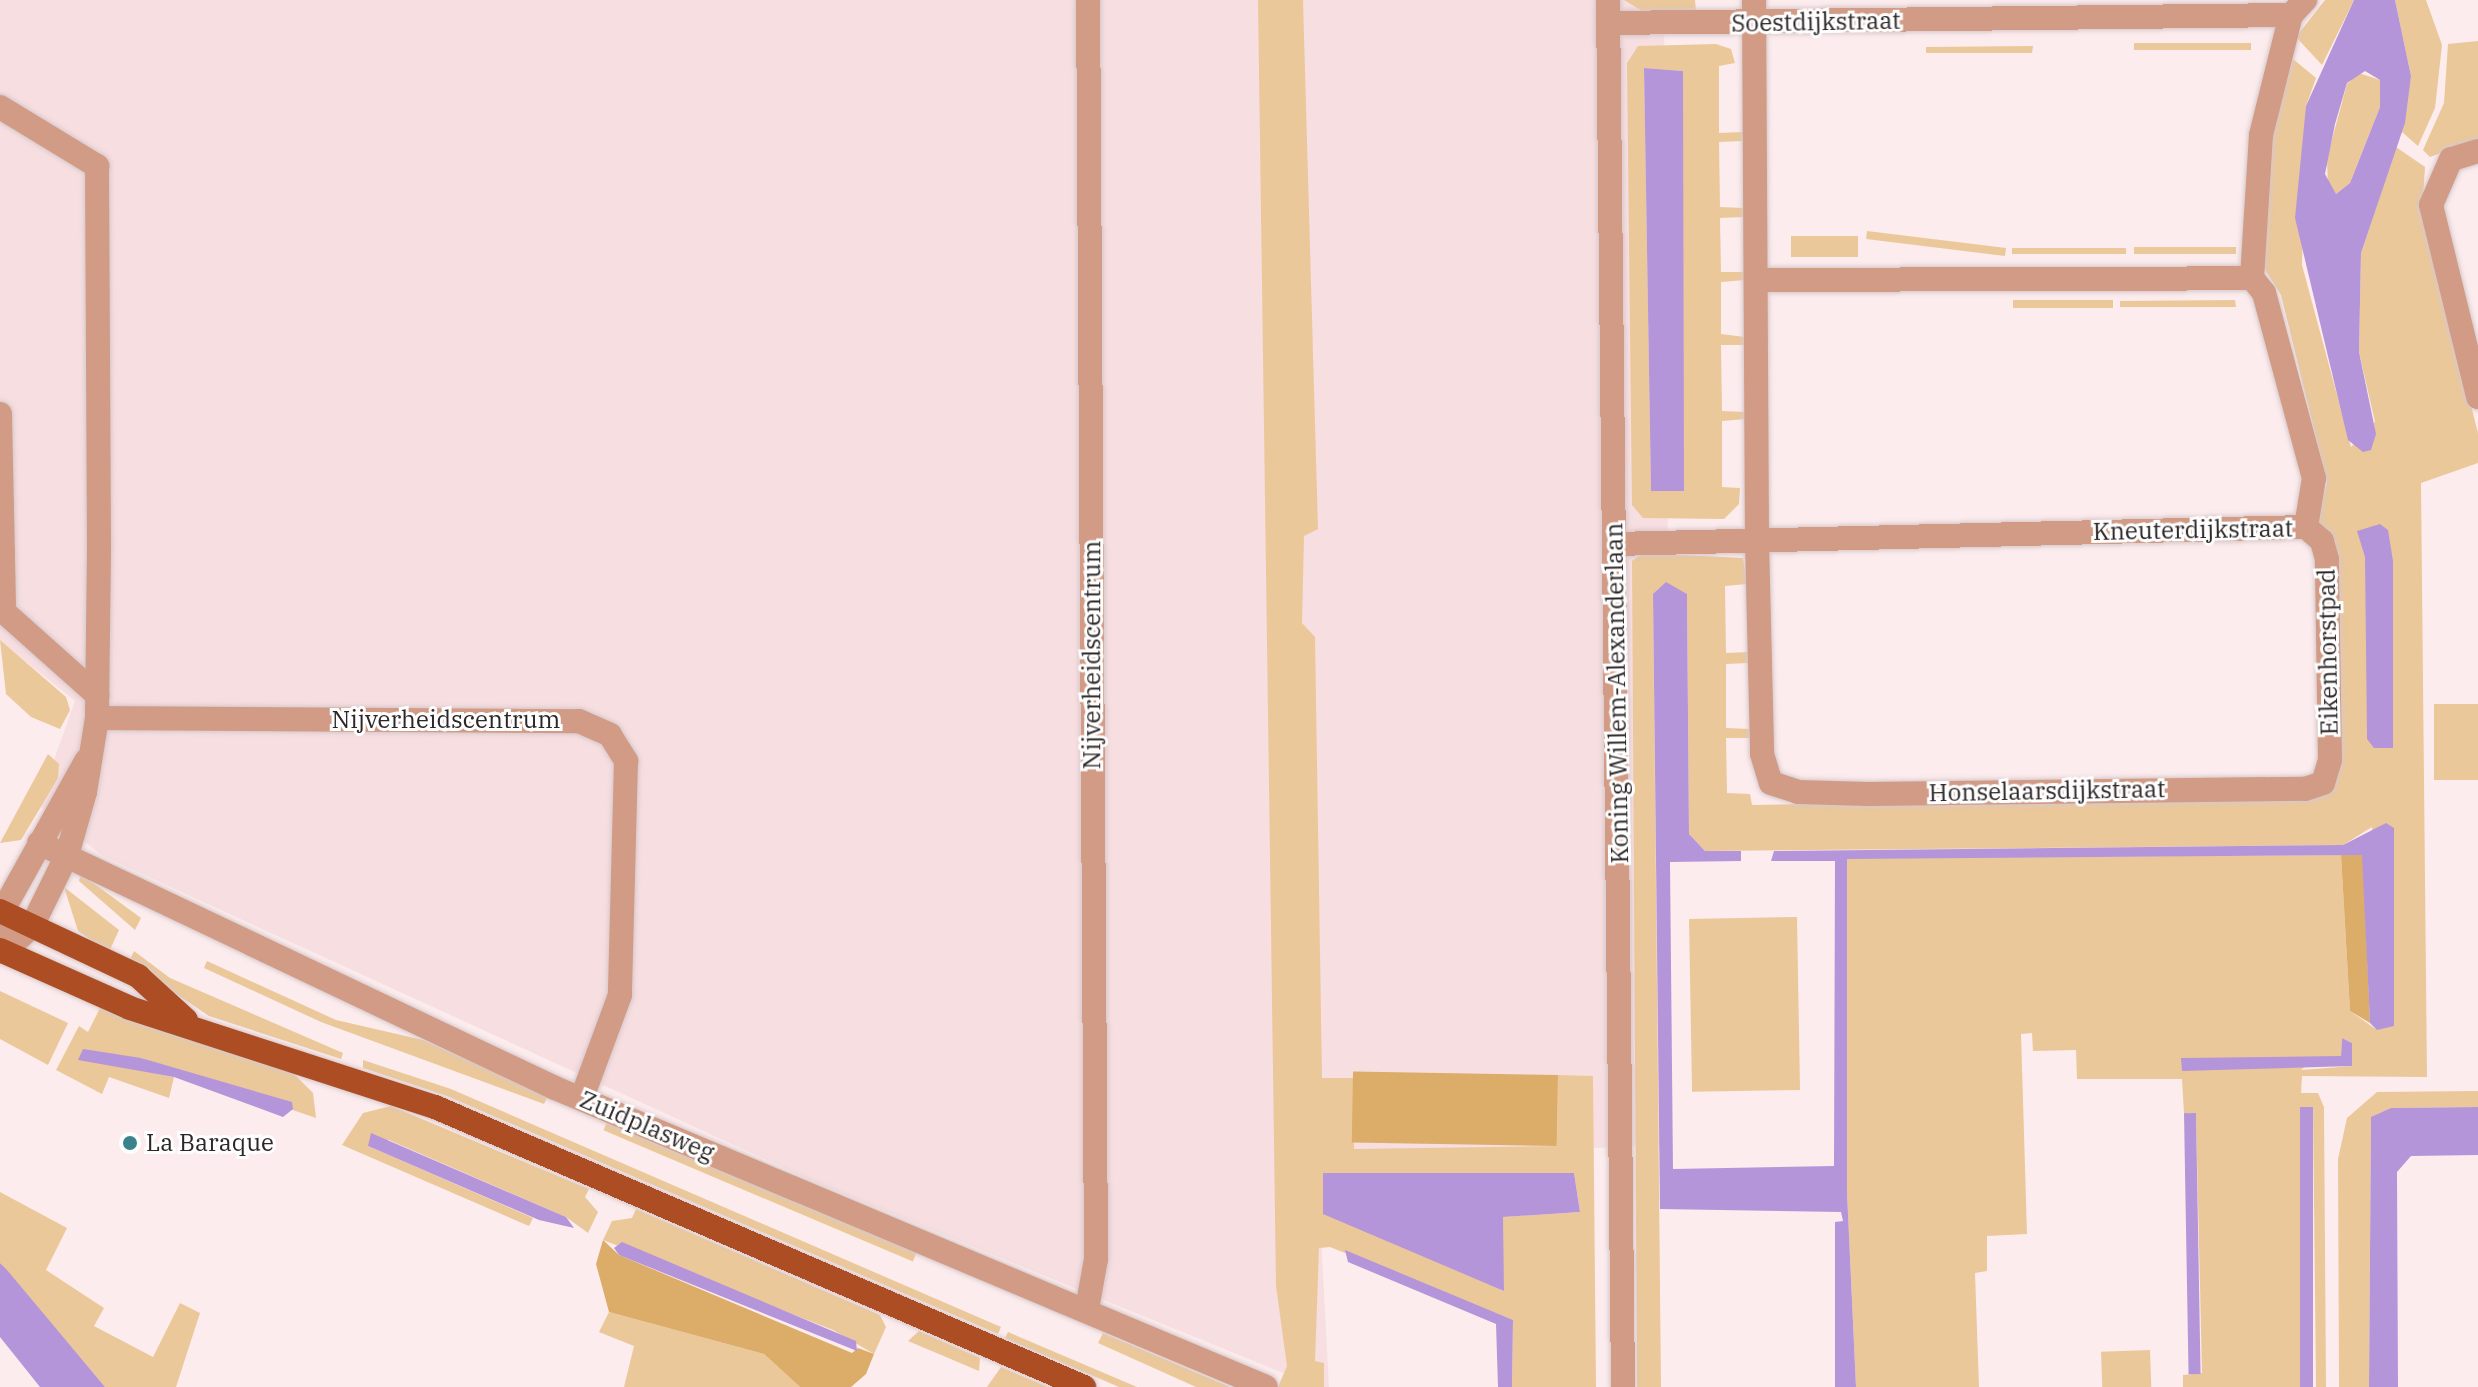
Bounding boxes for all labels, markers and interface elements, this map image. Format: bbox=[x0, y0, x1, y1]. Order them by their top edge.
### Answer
street label: Soestdijkstraat bbox=[1731, 6, 1901, 38]
street label: Kneuterdijkstraat bbox=[2093, 514, 2293, 546]
street label: Koning Willem-Alexanderlaan bbox=[1600, 522, 1634, 864]
street label: Nijverheidscentrum bbox=[1078, 541, 1106, 769]
street label: Eikenhorstpad bbox=[2312, 568, 2344, 736]
street label: Nijverheidscentrum bbox=[332, 706, 560, 734]
street label: Honselaarsdijkstraat bbox=[1928, 775, 2166, 807]
street label: Zuidplasweg bbox=[575, 1085, 719, 1167]
place label: La Baraque bbox=[146, 1129, 274, 1157]
marker: La Baraque bbox=[121, 1134, 139, 1152]

